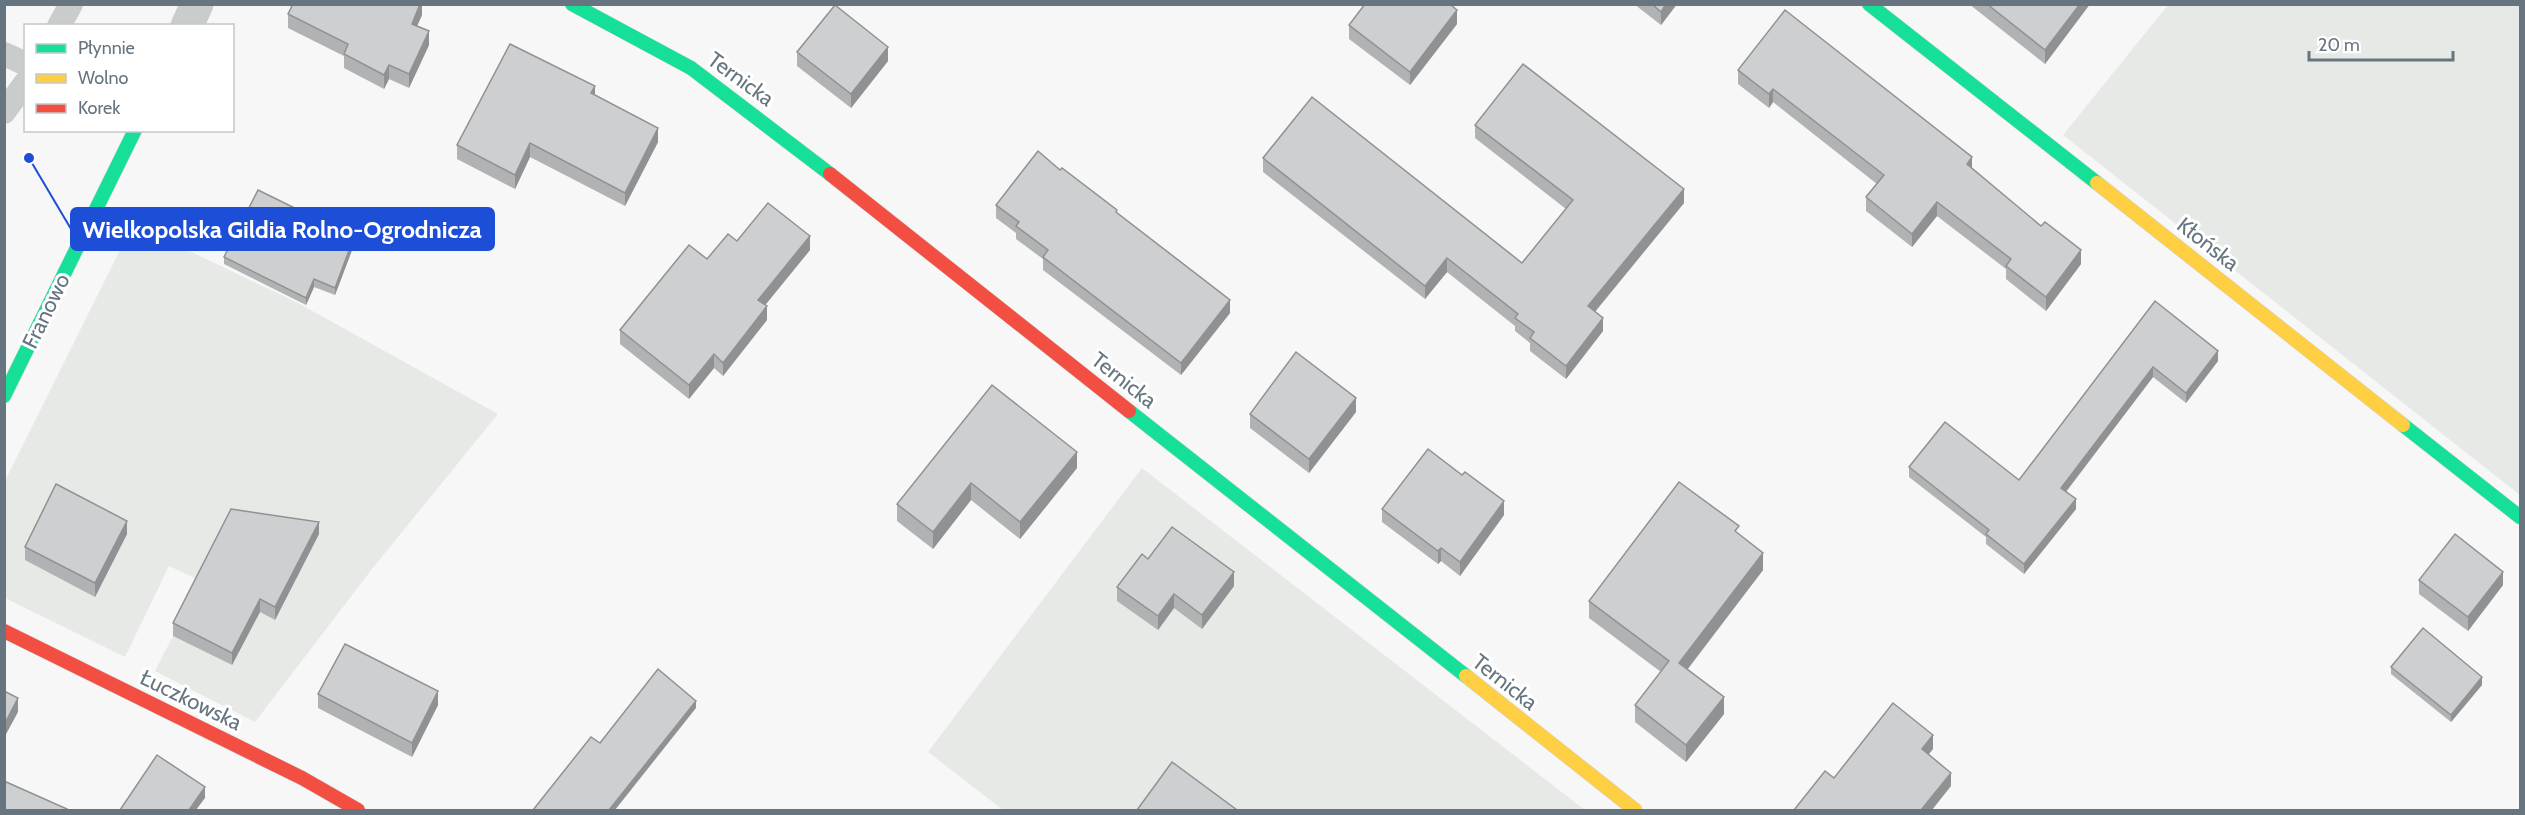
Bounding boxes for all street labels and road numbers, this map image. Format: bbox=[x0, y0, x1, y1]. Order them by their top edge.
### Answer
street label: Ternicka bbox=[703, 46, 780, 112]
street label: Kłońska bbox=[2172, 211, 2245, 277]
street label: Franowo bbox=[16, 269, 76, 353]
street label: Ternicka bbox=[1086, 346, 1162, 414]
street label: Ternicka bbox=[1467, 648, 1543, 716]
street label: Łuczkowska bbox=[136, 664, 247, 736]

